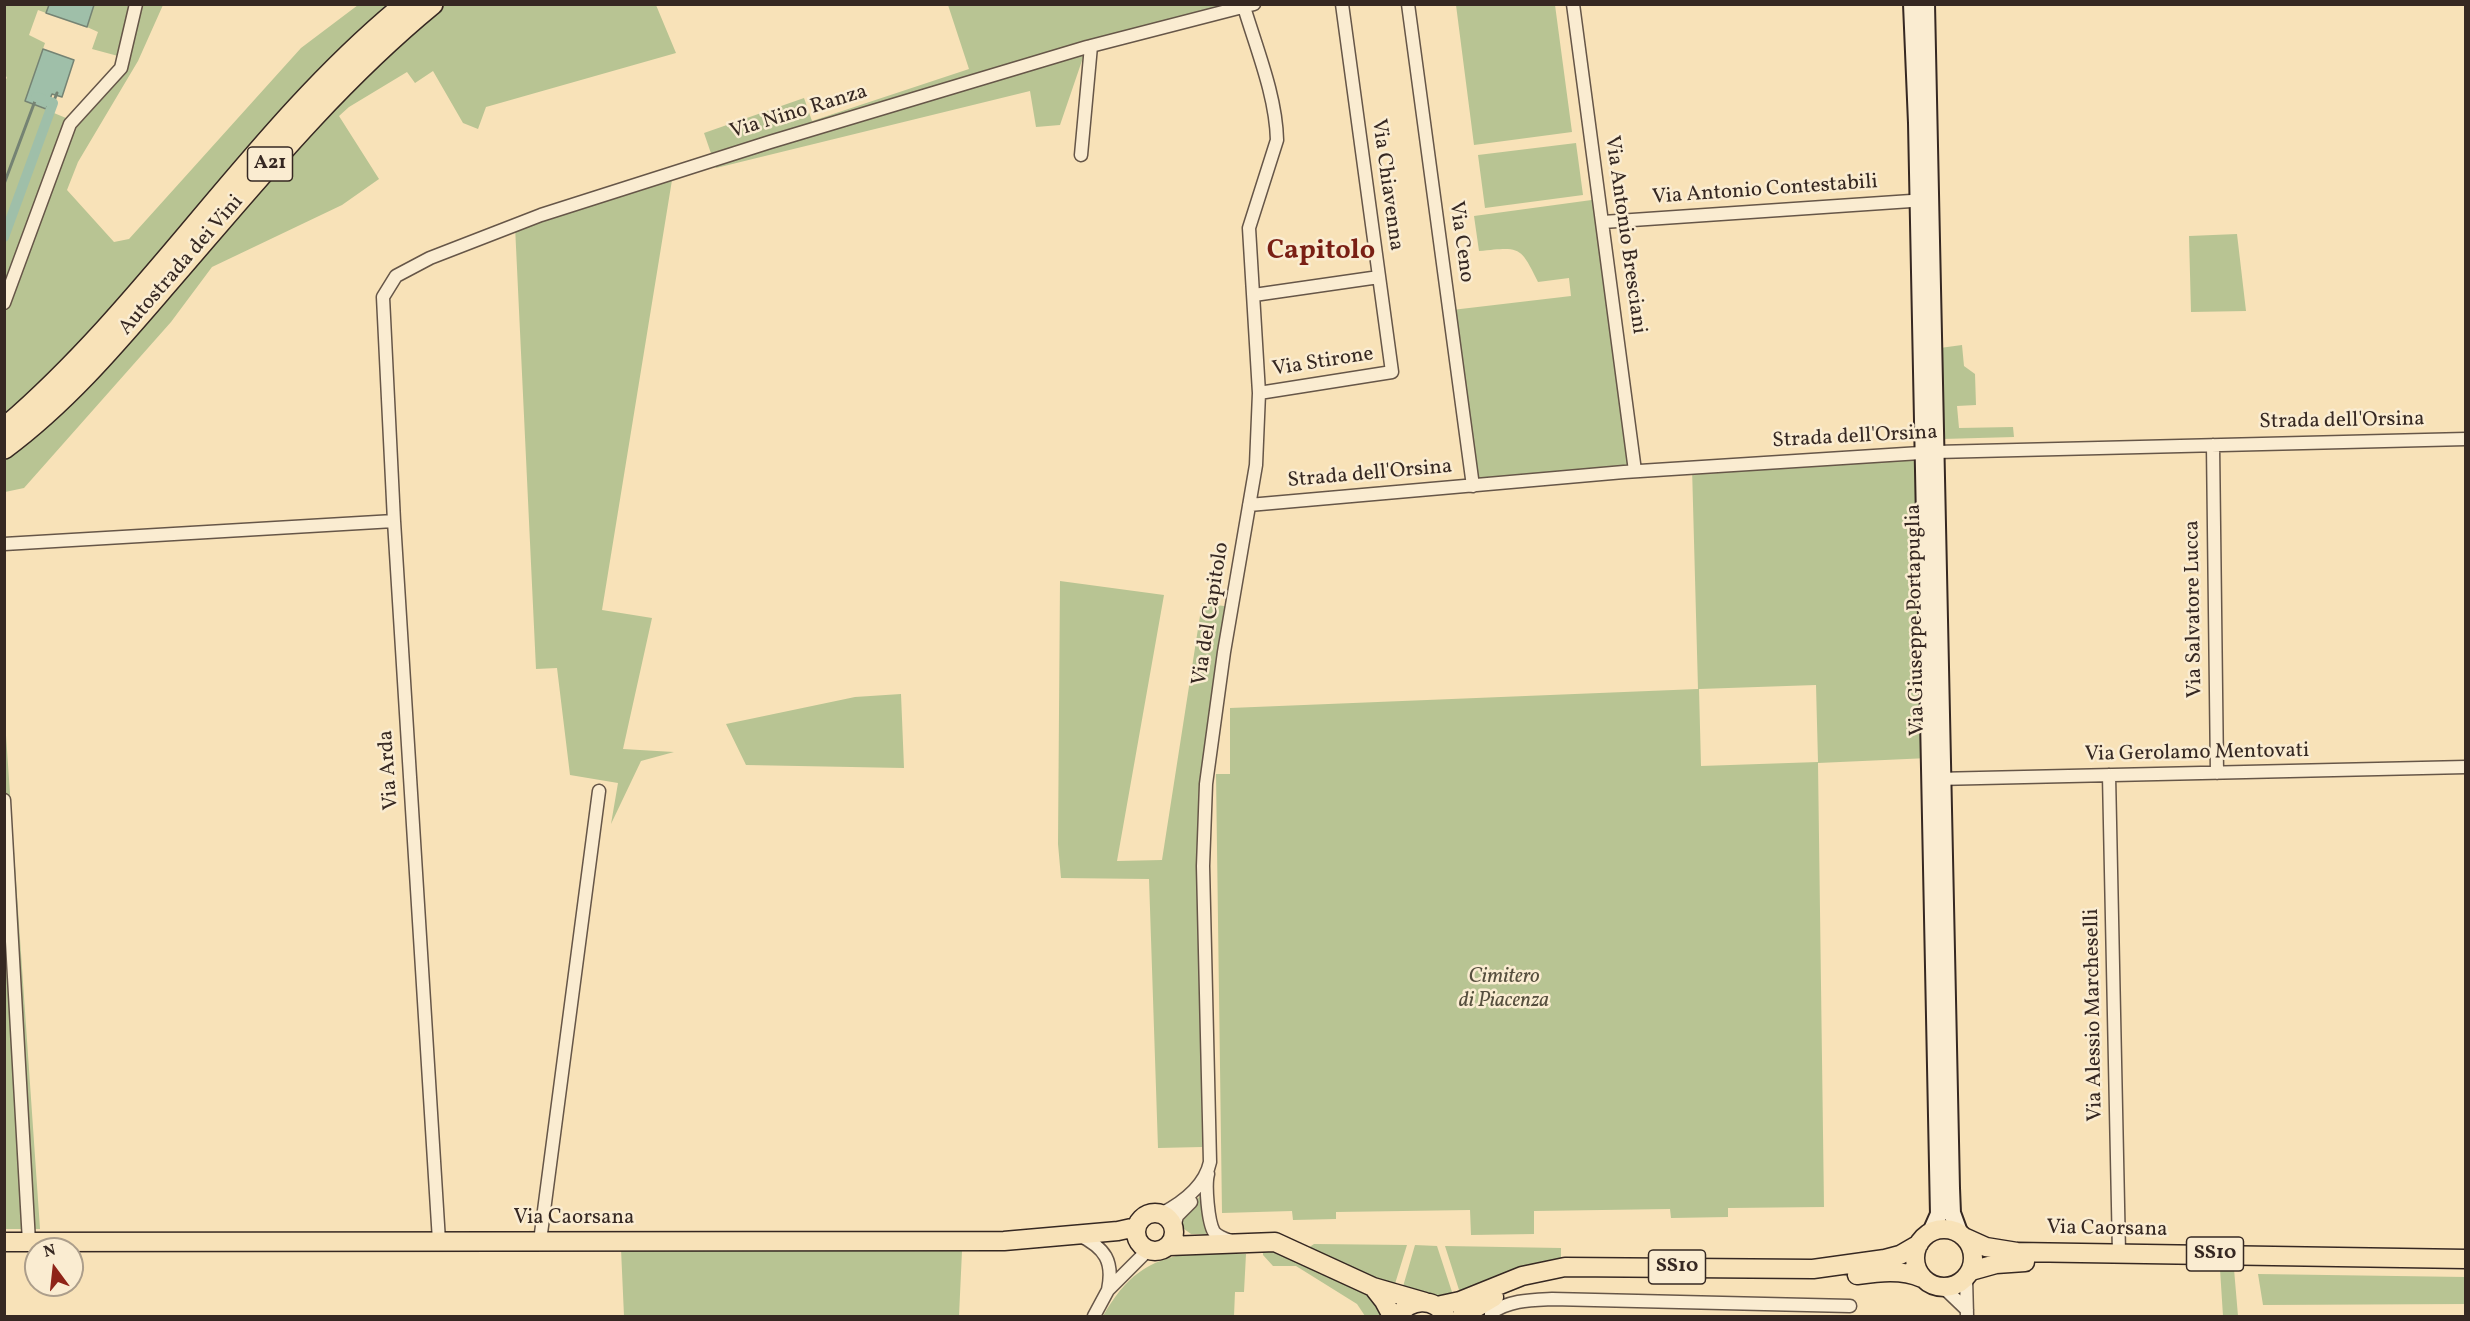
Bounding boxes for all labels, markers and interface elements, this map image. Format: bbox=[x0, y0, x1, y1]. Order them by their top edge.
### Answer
street label: Via Nino Ranza bbox=[727, 80, 871, 146]
street label: Via Chiavenna bbox=[1364, 117, 1408, 253]
street label: Via Antonio Bresciani bbox=[1598, 134, 1650, 336]
road number: A21 bbox=[248, 147, 292, 181]
street label: Via Antonio Contestabili bbox=[1651, 171, 1879, 211]
street label: Autostrada dei Vini bbox=[114, 191, 250, 341]
street label: Via Ceno bbox=[1442, 200, 1478, 284]
district label: Capitolo bbox=[1267, 237, 1375, 269]
street label: Via Stirone bbox=[1271, 343, 1375, 383]
street label: Strada dell'Orsina bbox=[2259, 408, 2425, 436]
street label: Strada dell'Orsina bbox=[1772, 421, 1938, 455]
street label: Strada dell'Orsina bbox=[1286, 455, 1454, 495]
street label: Via Giuseppe Portapuglia bbox=[1902, 504, 1932, 736]
street label: Via Salvatore Lucca bbox=[2181, 520, 2209, 698]
street label: Via del Capitolo bbox=[1188, 541, 1236, 687]
street label: Via Arda bbox=[375, 729, 405, 811]
street label: Via Gerolamo Mentovati bbox=[2084, 739, 2310, 769]
street label: Via Alessio Marcheselli bbox=[2081, 908, 2109, 1122]
park label: Cimitero di Piacenza bbox=[1459, 965, 1549, 1015]
street label: Via Caorsana bbox=[514, 1206, 634, 1232]
street label: Via Caorsana bbox=[2046, 1216, 2168, 1244]
north arrow bbox=[24, 1237, 84, 1297]
road number: SS10 bbox=[2186, 1237, 2244, 1271]
text: N bbox=[41, 1239, 58, 1264]
road number: SS10 bbox=[1648, 1250, 1706, 1284]

